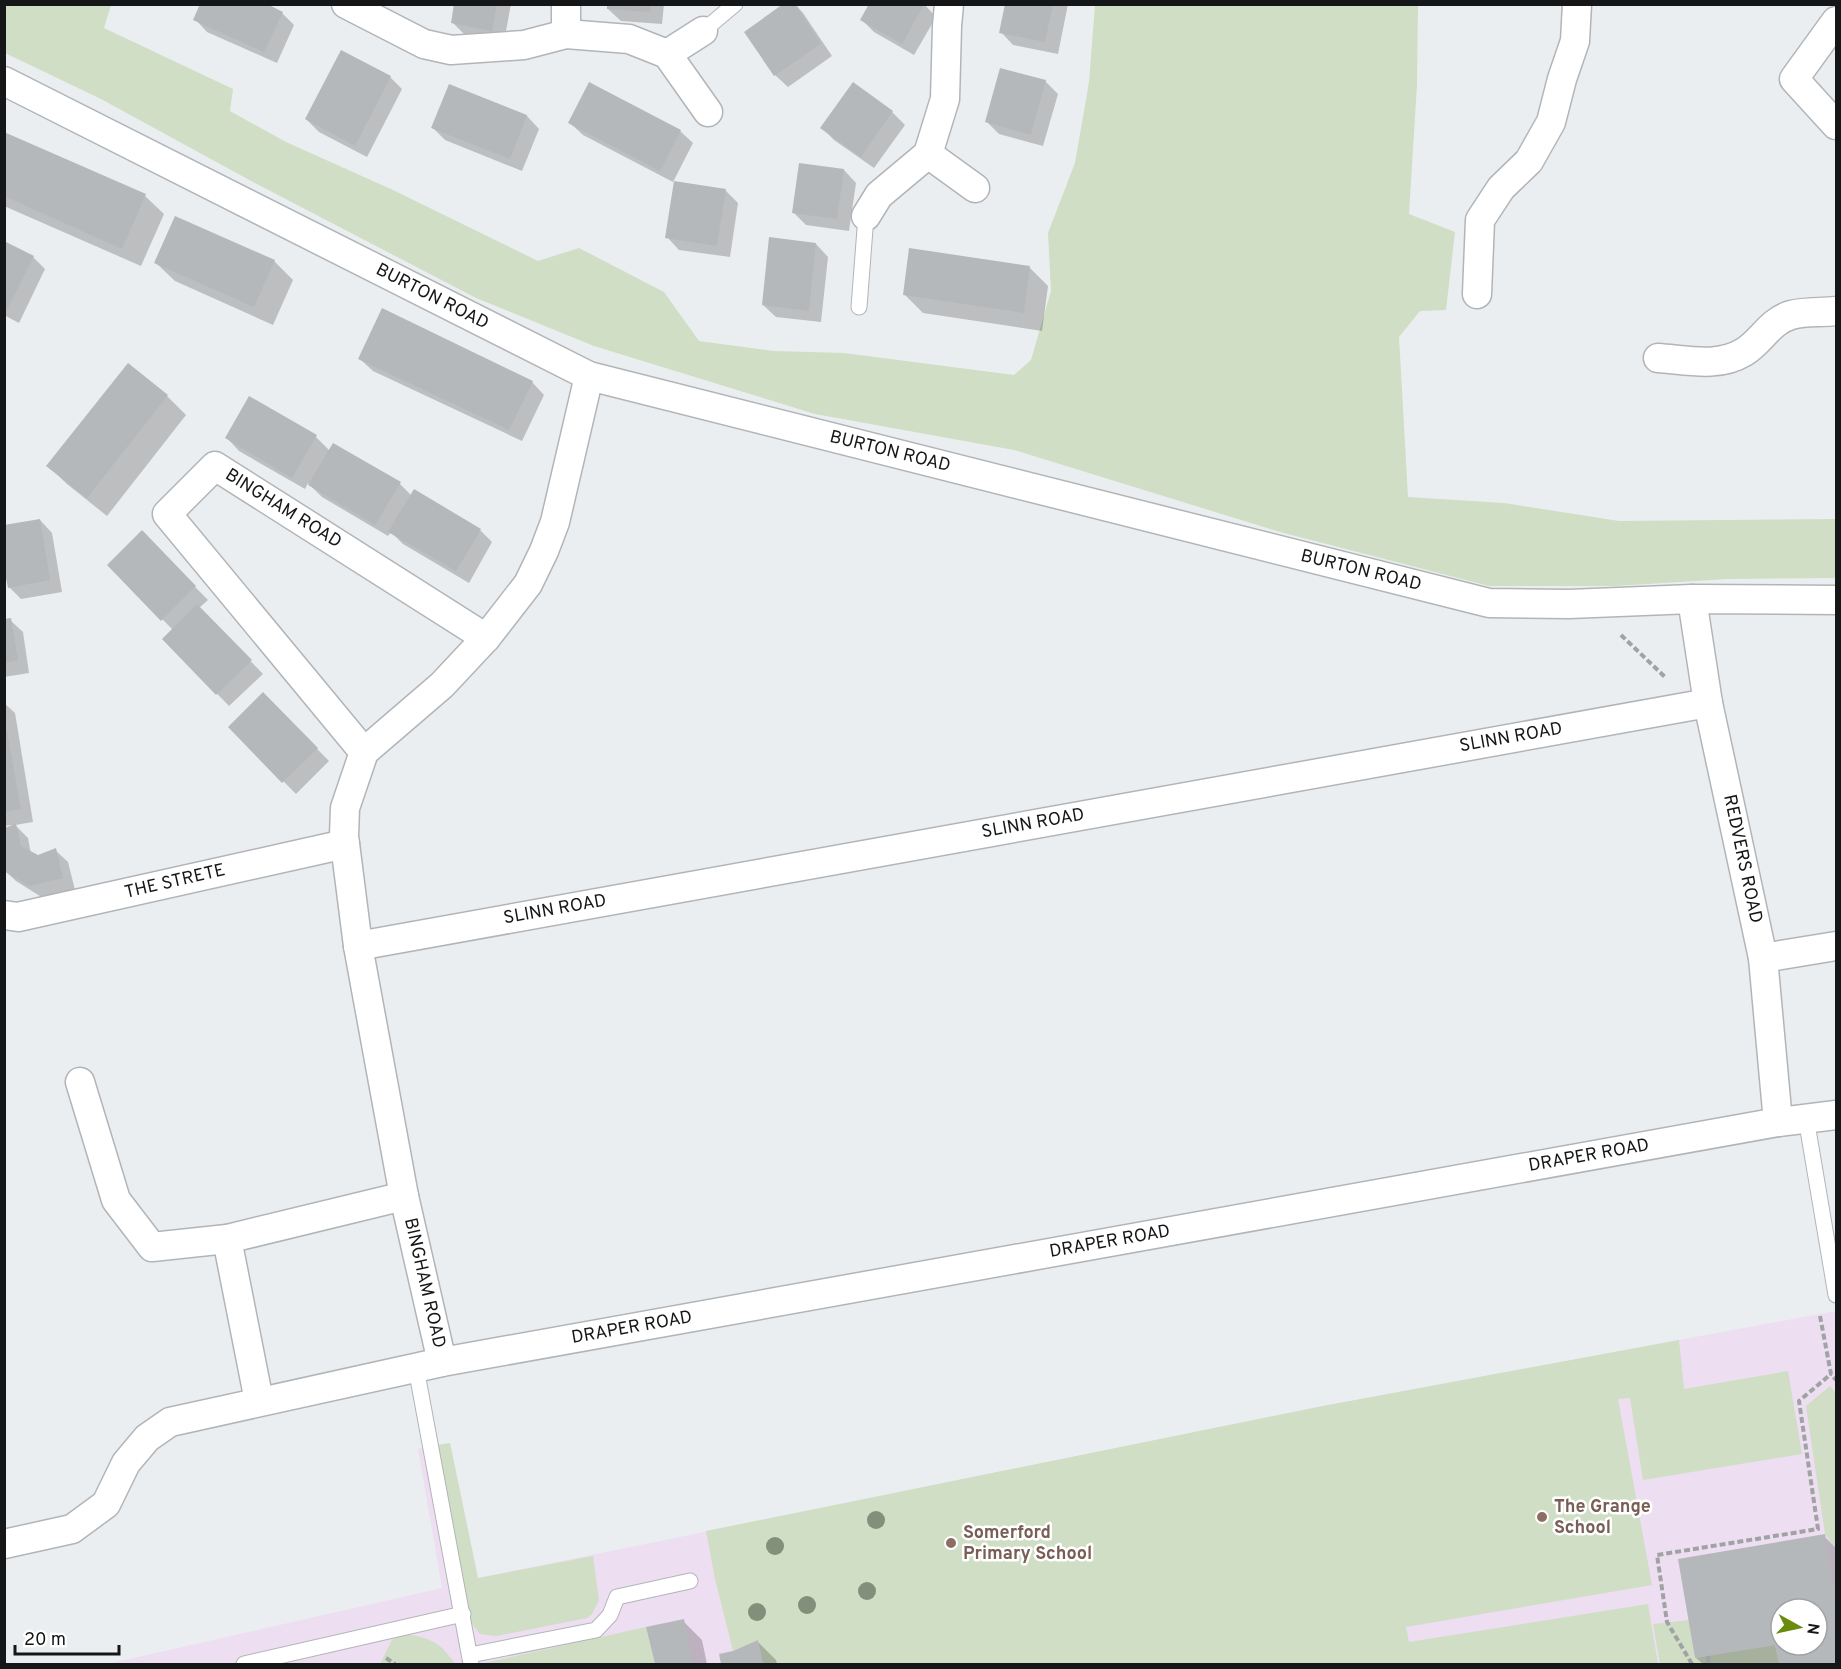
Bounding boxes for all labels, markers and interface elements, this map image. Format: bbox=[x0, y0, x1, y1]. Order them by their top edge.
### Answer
street label: BURTON ROAD bbox=[372, 259, 492, 335]
street label: BURTON ROAD bbox=[827, 426, 953, 478]
street label: BINGHAM ROAD bbox=[220, 464, 346, 554]
street label: BURTON ROAD bbox=[1298, 545, 1424, 597]
street label: SLINN ROAD bbox=[1458, 718, 1564, 758]
street label: REDVERS ROAD bbox=[1717, 792, 1767, 926]
street label: SLINN ROAD bbox=[980, 804, 1086, 844]
street label: THE STRETE bbox=[122, 859, 228, 905]
street label: SLINN ROAD bbox=[502, 890, 608, 930]
street label: DRAPER ROAD bbox=[1527, 1134, 1651, 1178]
street label: BINGHAM ROAD bbox=[398, 1216, 450, 1350]
street label: DRAPER ROAD bbox=[1048, 1220, 1172, 1264]
street label: DRAPER ROAD bbox=[570, 1306, 694, 1350]
place label: The Grange School bbox=[1554, 1496, 1651, 1540]
marker: The Grange School bbox=[1535, 1510, 1549, 1524]
place label: Somerford Primary School bbox=[963, 1522, 1092, 1566]
marker: Somerford Primary School bbox=[944, 1536, 958, 1550]
north arrow bbox=[1769, 1597, 1829, 1657]
scale bar bbox=[15, 1618, 118, 1656]
text: N bbox=[1801, 1622, 1823, 1636]
text: 20 m bbox=[24, 1629, 66, 1652]

